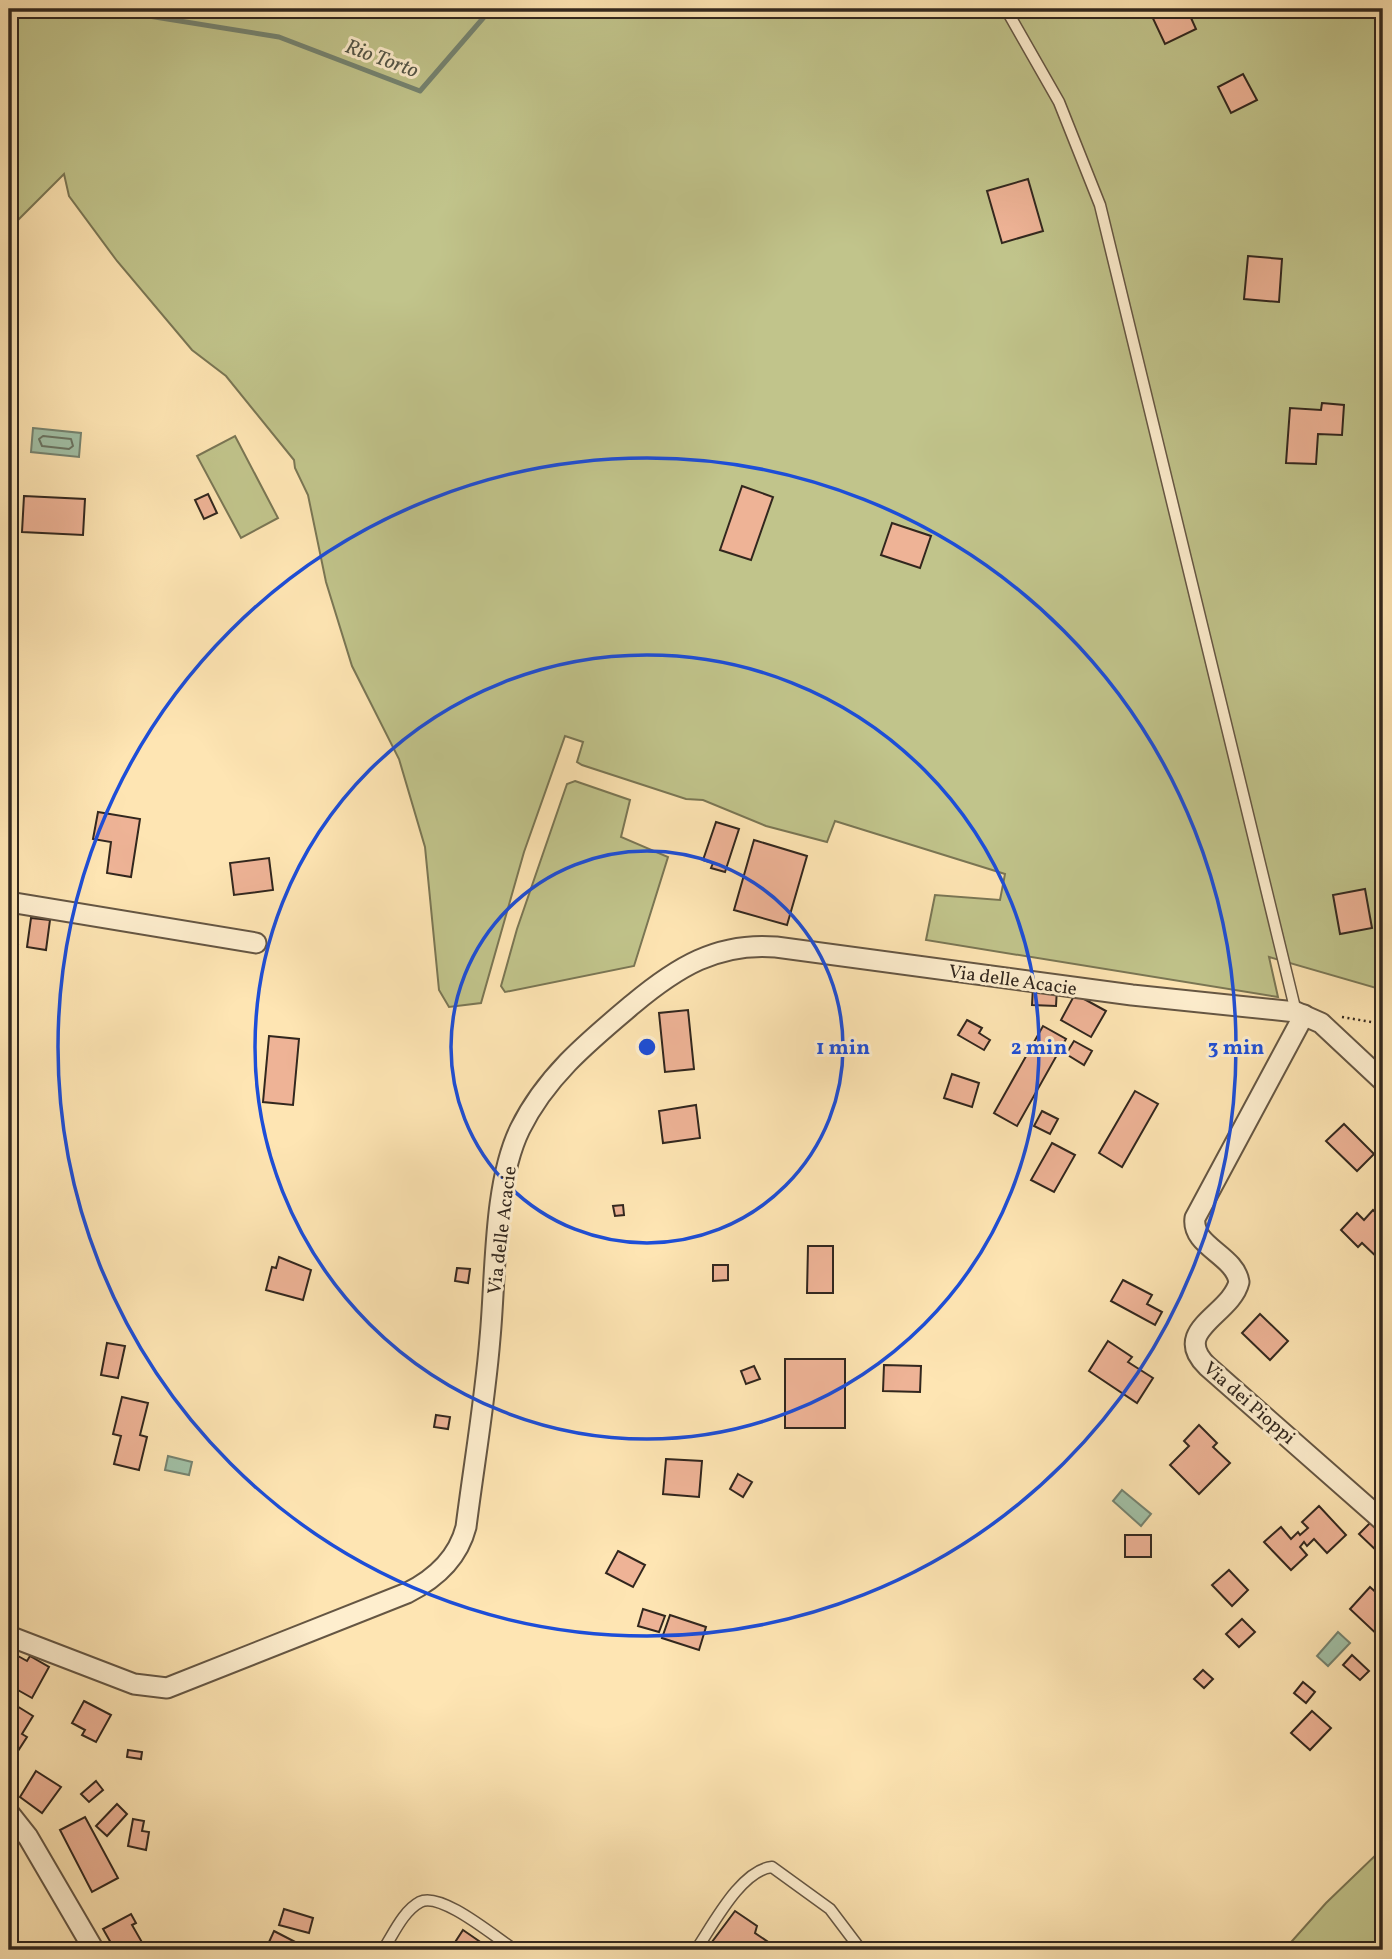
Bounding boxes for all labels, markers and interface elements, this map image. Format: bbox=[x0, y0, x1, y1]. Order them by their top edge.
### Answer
water label: Rio Torto bbox=[341, 33, 423, 86]
street label: Via delle Acacie bbox=[947, 959, 1078, 1003]
text: 1 min bbox=[816, 1034, 870, 1063]
text: 2 min bbox=[1011, 1034, 1067, 1063]
text: 3 min bbox=[1208, 1034, 1264, 1063]
centre of rings bbox=[635, 1035, 659, 1059]
street label: Via delle Acacie bbox=[482, 1165, 524, 1296]
street label: Via dei Pioppi bbox=[1197, 1356, 1301, 1451]

